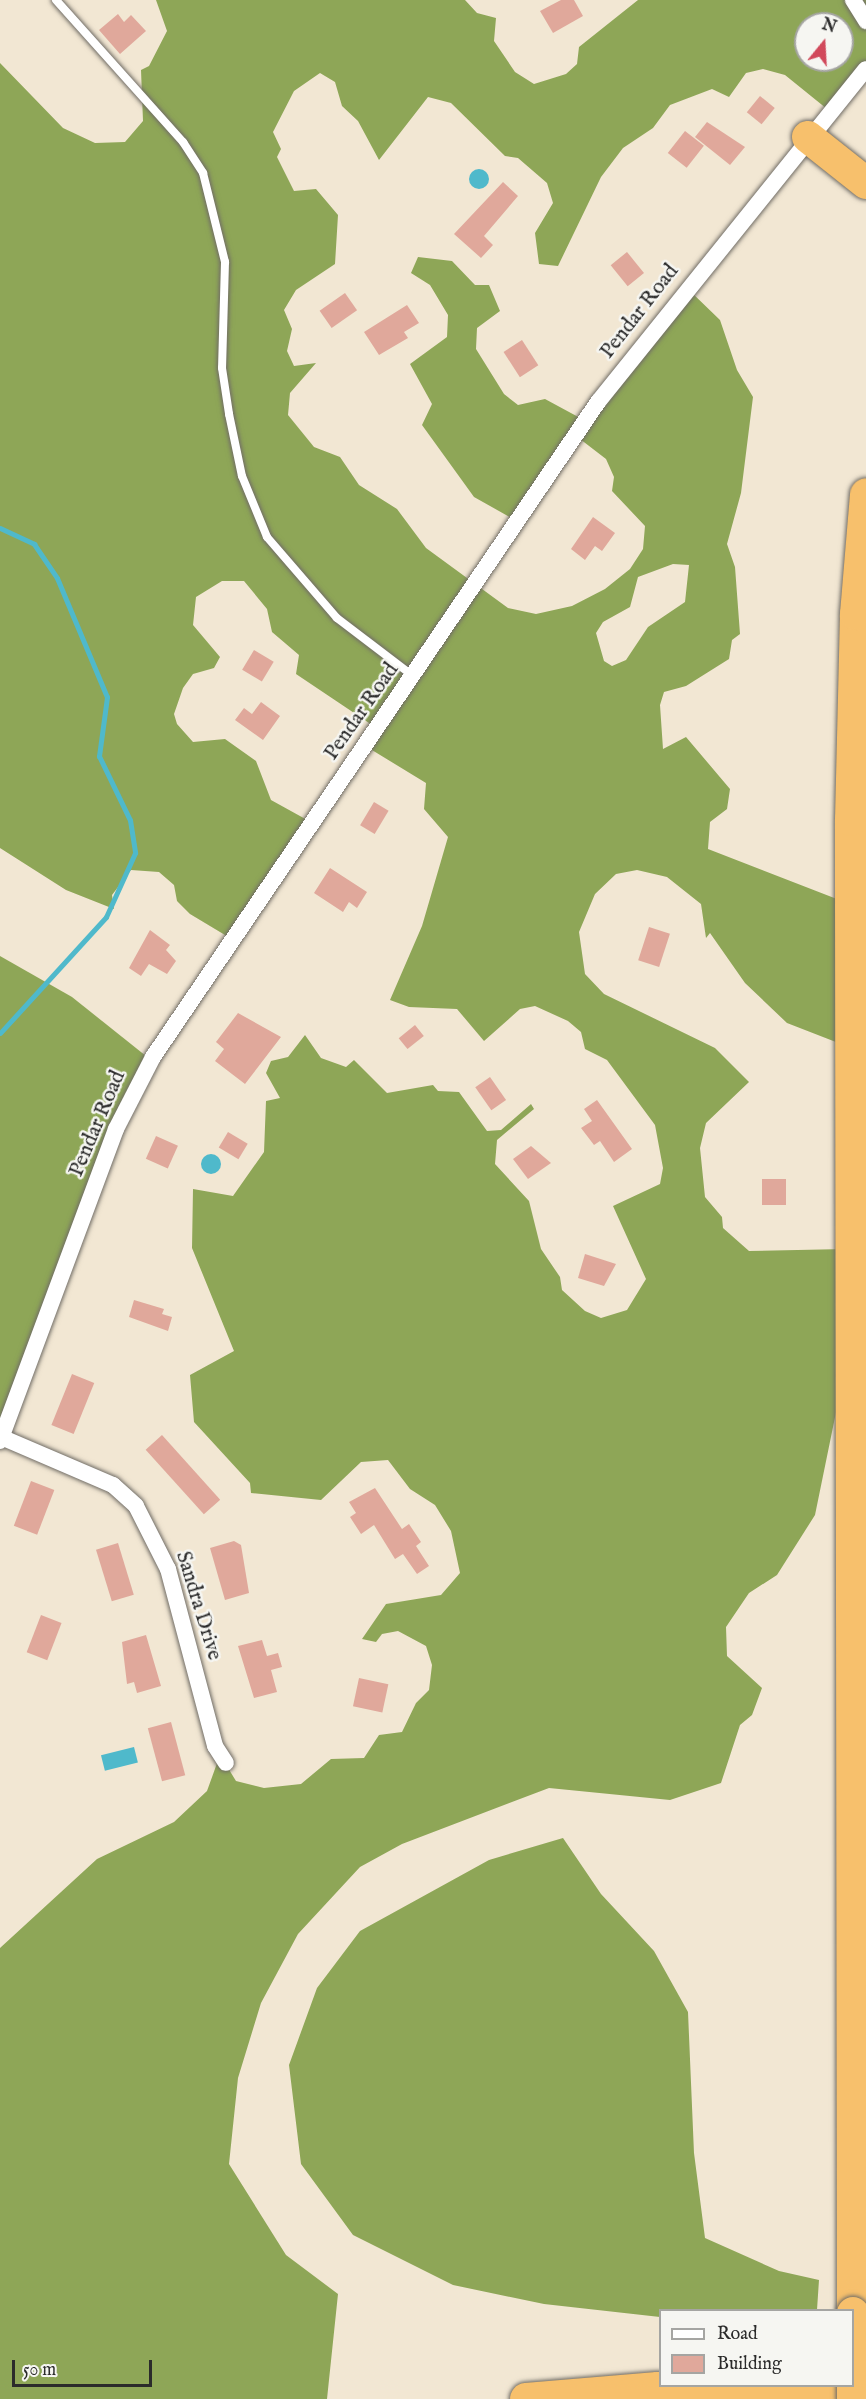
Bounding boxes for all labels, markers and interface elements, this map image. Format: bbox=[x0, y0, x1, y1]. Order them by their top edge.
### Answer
north arrow bbox=[794, 12, 854, 72]
text: N bbox=[819, 15, 839, 38]
street label: Pendar Road bbox=[595, 260, 685, 364]
street label: Pendar Road bbox=[319, 659, 405, 765]
street label: Pendar Road bbox=[64, 1067, 132, 1181]
street label: Sandra Drive bbox=[170, 1549, 226, 1663]
legend bbox=[659, 2309, 854, 2387]
text: Road bbox=[717, 2323, 758, 2346]
scale bar bbox=[15, 2348, 154, 2386]
text: Building bbox=[717, 2353, 782, 2376]
text: 50 m bbox=[23, 2359, 56, 2382]

